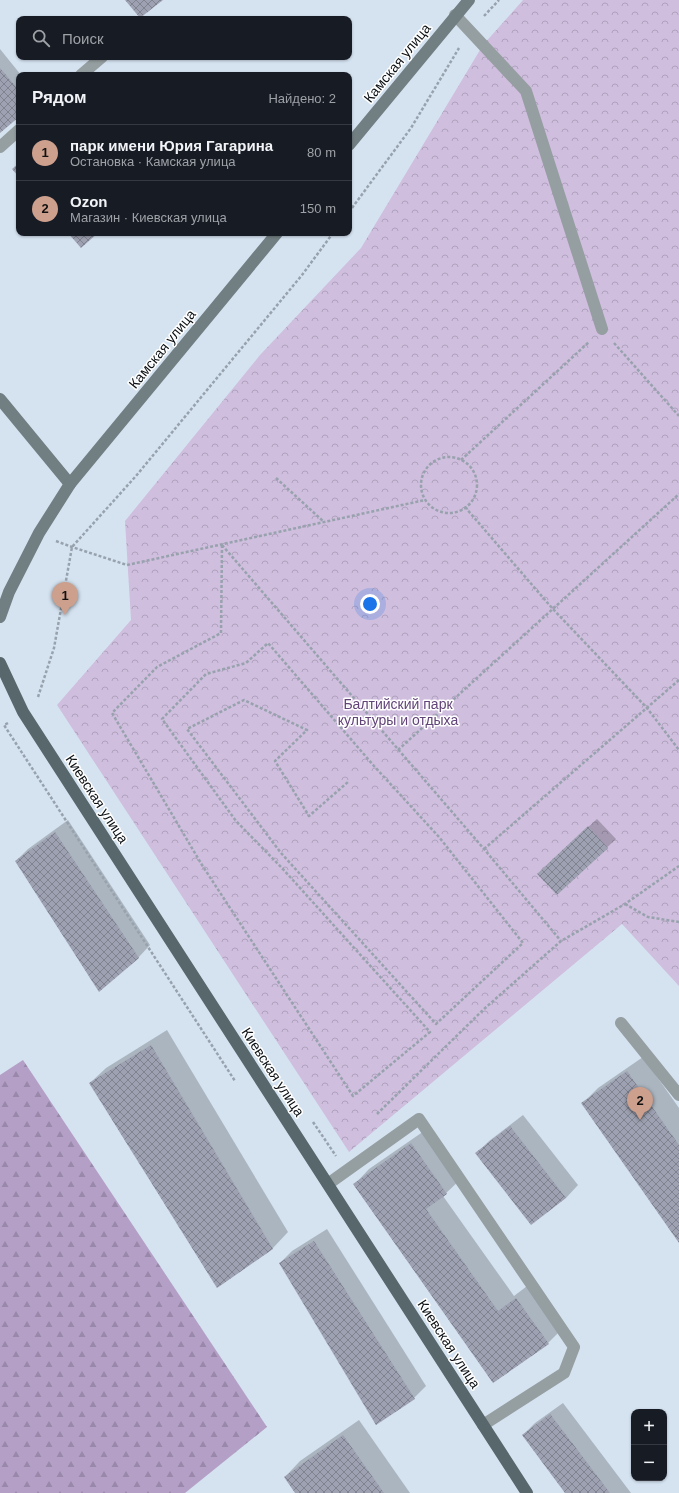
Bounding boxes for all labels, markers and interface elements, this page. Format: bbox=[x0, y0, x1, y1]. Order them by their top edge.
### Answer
search box bbox=[16, 16, 352, 60]
street label: Камская улица bbox=[360, 20, 434, 106]
icon: search bbox=[30, 27, 52, 49]
text: Поиск bbox=[62, 30, 104, 47]
text: Рядом bbox=[32, 88, 87, 107]
text: Найдено: 2 bbox=[268, 91, 336, 106]
text: парк имени Юрия Гагарина bbox=[70, 137, 273, 154]
text: 1 bbox=[41, 145, 49, 160]
text: 80 m bbox=[307, 145, 336, 160]
text: Остановка · Камская улица bbox=[70, 154, 236, 169]
text: Ozon bbox=[70, 193, 108, 210]
text: 2 bbox=[41, 201, 49, 216]
text: 150 m bbox=[300, 201, 336, 216]
text: Магазин · Киевская улица bbox=[70, 210, 227, 225]
street label: Камская улица bbox=[125, 306, 199, 392]
pin: 1 bbox=[52, 582, 78, 615]
your location bbox=[360, 594, 380, 614]
park label: Балтийский парк культуры и отдыха bbox=[338, 696, 458, 728]
street label: Киевская улица bbox=[62, 752, 132, 846]
street label: Киевская улица bbox=[238, 1025, 308, 1119]
pin: 2 bbox=[627, 1087, 653, 1120]
street label: Киевская улица bbox=[414, 1297, 484, 1391]
map controls bbox=[631, 1409, 667, 1481]
button: + bbox=[631, 1409, 667, 1445]
button: − bbox=[631, 1445, 667, 1481]

